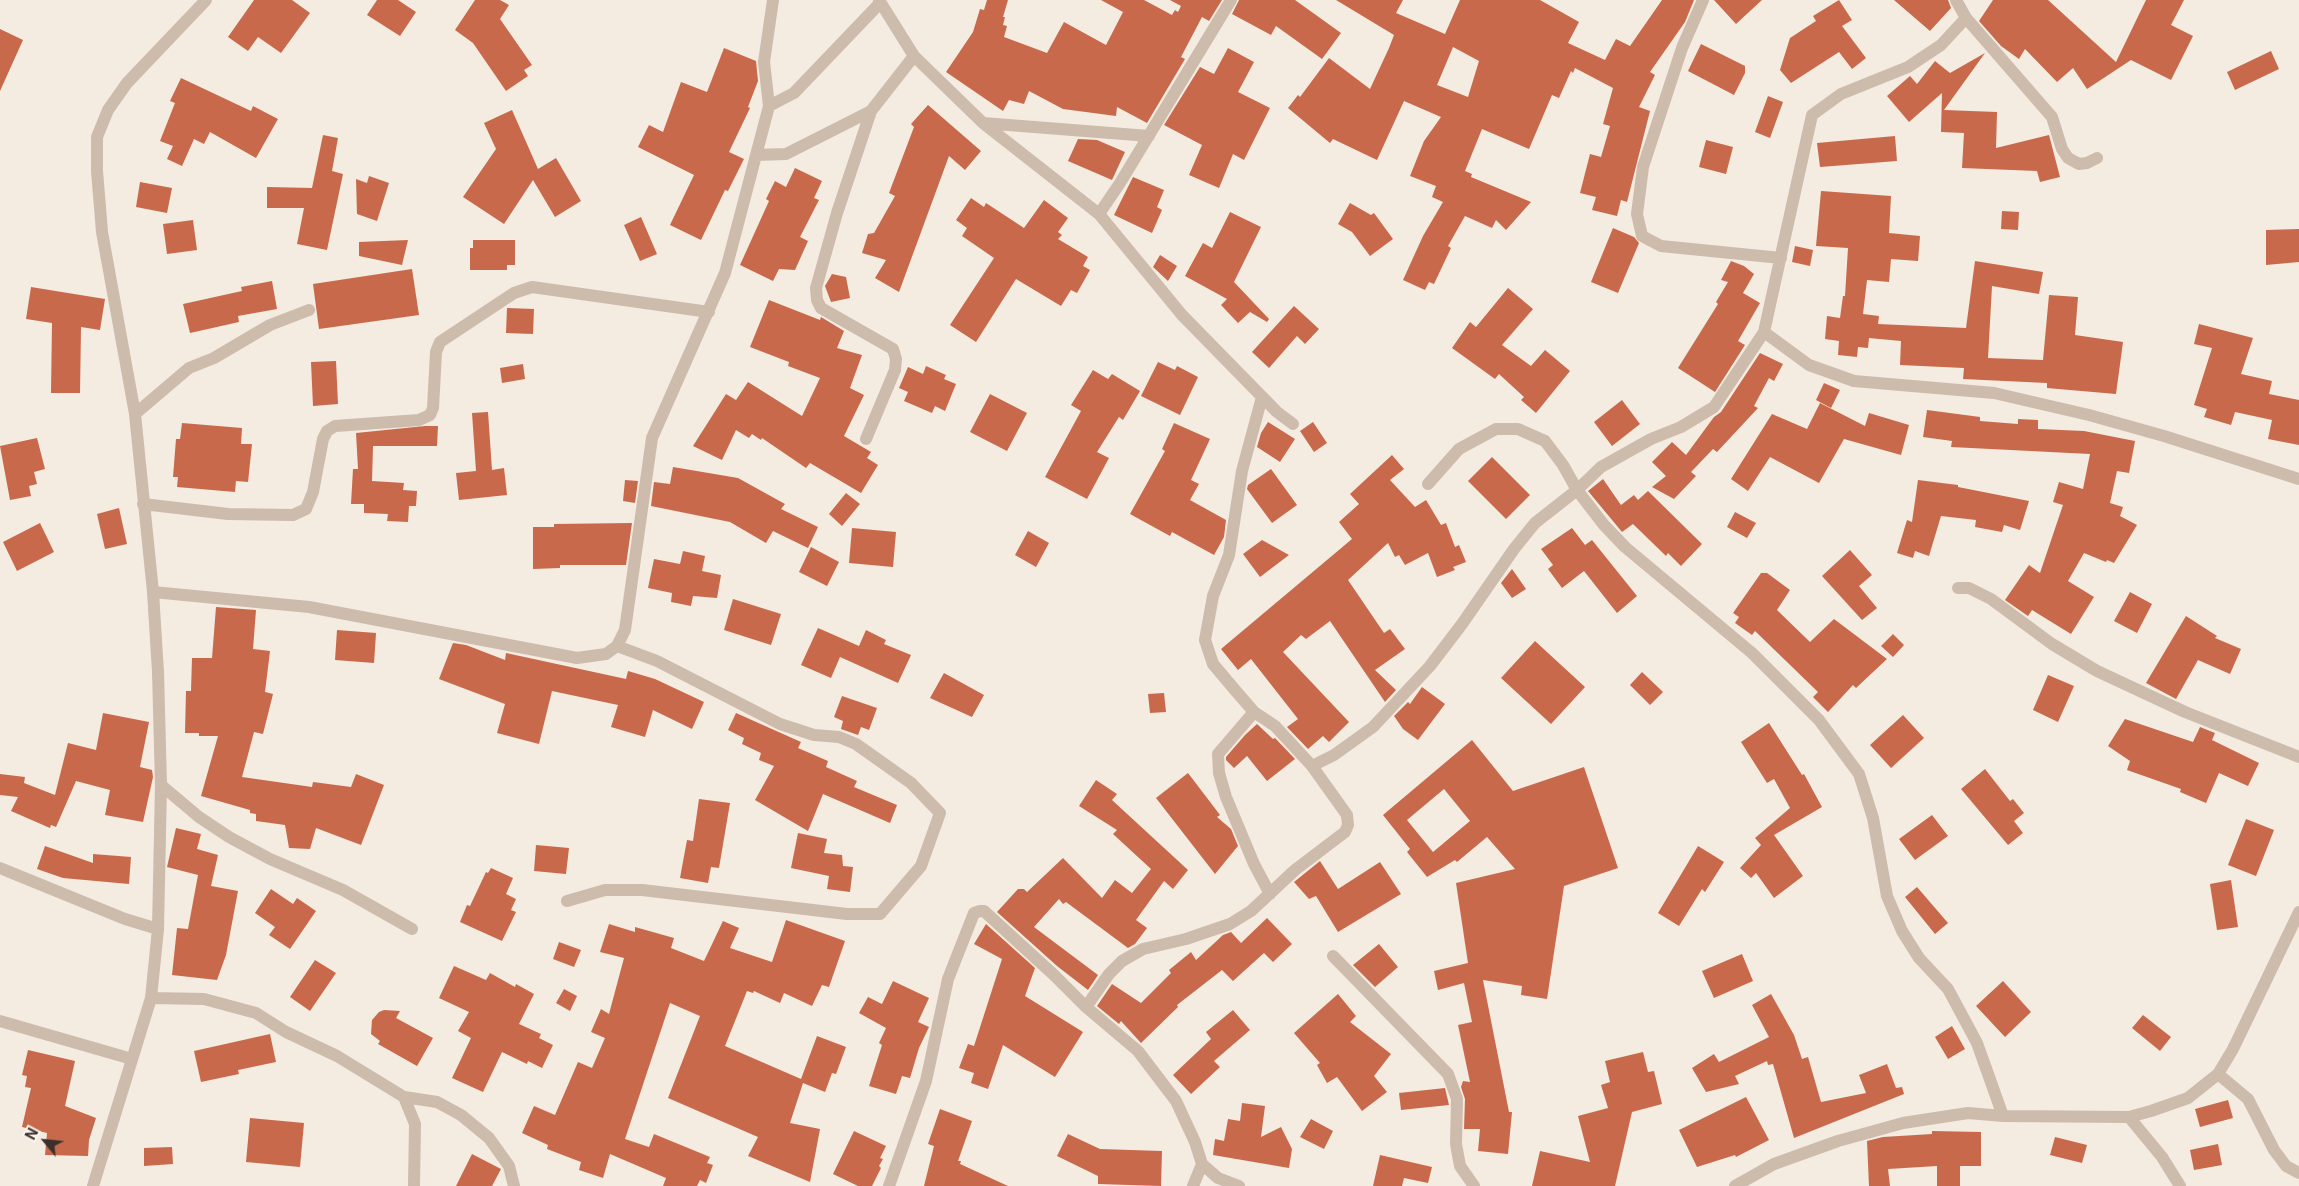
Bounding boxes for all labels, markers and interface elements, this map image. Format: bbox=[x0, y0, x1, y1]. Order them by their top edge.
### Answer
north arrow bbox=[20, 1116, 70, 1166]
text: N bbox=[21, 1125, 41, 1142]

